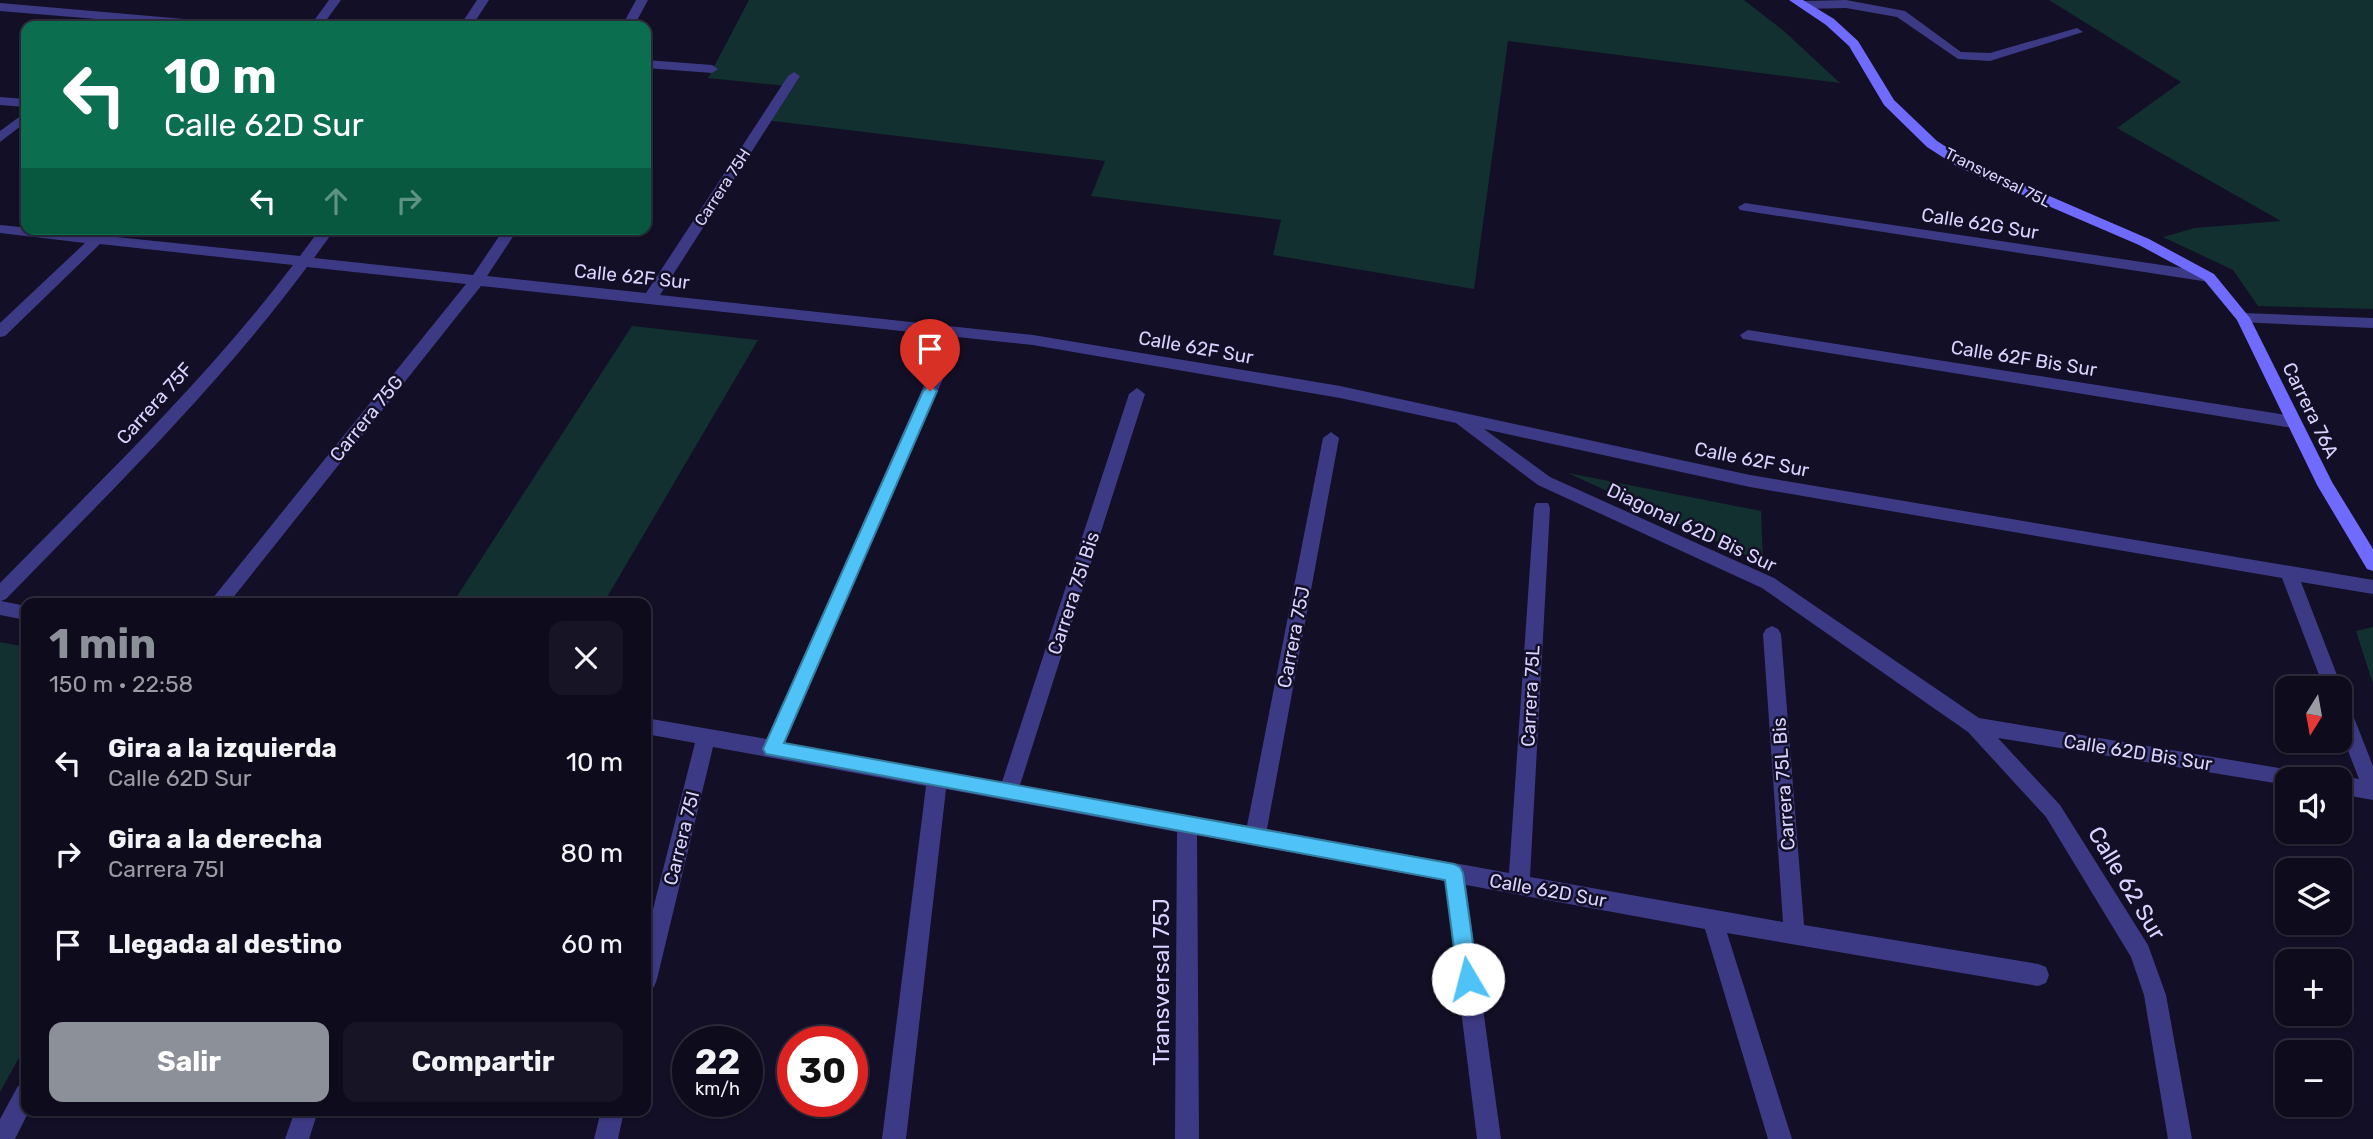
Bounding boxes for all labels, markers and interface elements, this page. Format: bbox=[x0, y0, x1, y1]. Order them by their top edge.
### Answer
text: 10 m bbox=[164, 47, 277, 105]
icon: left bbox=[49, 49, 140, 140]
text: Calle 62D Sur bbox=[164, 106, 364, 144]
street label: Transversal 75L bbox=[1942, 144, 2054, 211]
street label: Carrera 75H bbox=[690, 145, 754, 229]
icon: left bbox=[244, 182, 282, 220]
icon: ahead bbox=[317, 182, 355, 220]
icon: right bbox=[390, 182, 428, 220]
street label: Calle 62G Sur bbox=[1920, 203, 2041, 244]
street label: Calle 62F Sur bbox=[573, 259, 692, 294]
pin bbox=[900, 319, 960, 391]
street label: Calle 62F Sur bbox=[1137, 326, 1256, 369]
icon: arrive bbox=[911, 330, 949, 368]
street label: Calle 62F Bis Sur bbox=[1949, 336, 2099, 382]
street label: Carrera 75F bbox=[112, 358, 197, 449]
street label: Carrera 76A bbox=[2278, 359, 2344, 462]
street label: Carrera 75G bbox=[325, 371, 408, 466]
street label: Calle 62F Sur bbox=[1693, 437, 1812, 482]
street label: Diagonal 62D Bis Sur bbox=[1603, 478, 1781, 577]
street label: Carrera 75I Bis bbox=[1043, 529, 1104, 658]
street label: Carrera 75J bbox=[1272, 584, 1315, 690]
text: 1 min bbox=[49, 619, 156, 669]
button: close bbox=[549, 621, 623, 695]
street label: Carrera 75L bbox=[1516, 644, 1545, 748]
text: 150 m · 22:58 bbox=[49, 670, 193, 698]
north arrow bbox=[2275, 676, 2352, 752]
map controls bbox=[2275, 676, 2352, 1117]
street label: Carrera 75L Bis bbox=[1767, 717, 1800, 851]
street label: Calle 62D Bis Sur bbox=[2062, 729, 2215, 776]
text: Gira a la izquierda bbox=[108, 733, 337, 764]
icon: left bbox=[49, 744, 87, 782]
text: 10 m bbox=[566, 747, 623, 778]
text: Calle 62D Sur bbox=[108, 764, 251, 792]
button: sound bbox=[2275, 767, 2352, 844]
street label: Carrera 75I bbox=[659, 789, 704, 888]
street label: Calle 62 Sur bbox=[2082, 821, 2172, 945]
text: Gira a la derecha bbox=[108, 824, 322, 855]
icon: right bbox=[49, 835, 87, 873]
text: 80 m bbox=[560, 838, 623, 869]
text: Carrera 75I bbox=[108, 855, 225, 883]
button: layers bbox=[2275, 858, 2352, 935]
street label: Calle 62D Sur bbox=[1488, 869, 1609, 912]
street label: Transversal 75J bbox=[1147, 898, 1175, 1066]
icon: arrive bbox=[49, 926, 87, 964]
text: Llegada al destino bbox=[108, 929, 342, 960]
text: 60 m bbox=[561, 929, 623, 960]
position arrow bbox=[1431, 942, 1505, 1016]
button: + bbox=[2275, 949, 2352, 1026]
button: Salir bbox=[49, 1022, 329, 1102]
button: Compartir bbox=[343, 1022, 623, 1102]
speed limit sign: 30 bbox=[777, 1026, 868, 1117]
button: − bbox=[2275, 1040, 2352, 1117]
text: 22 bbox=[695, 1041, 740, 1083]
text: km/h bbox=[695, 1078, 740, 1100]

